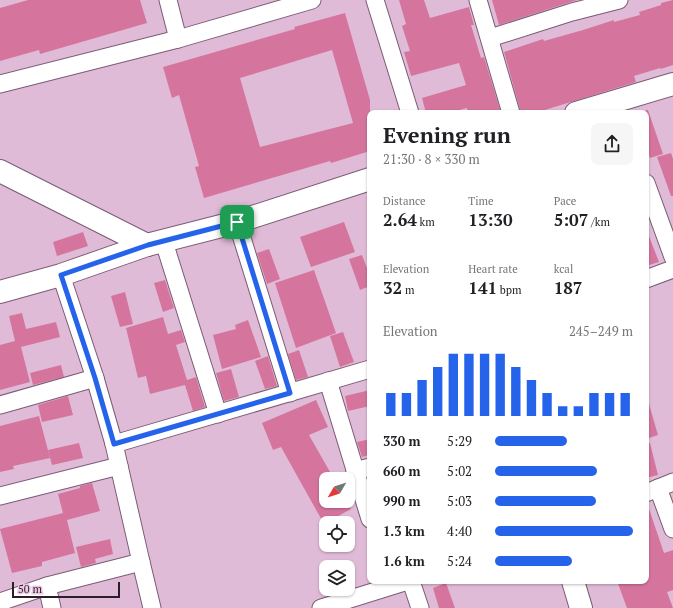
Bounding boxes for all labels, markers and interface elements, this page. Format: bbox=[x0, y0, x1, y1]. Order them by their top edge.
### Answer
text: Evening run bbox=[383, 120, 511, 149]
button: share bbox=[591, 123, 633, 165]
text: 21:30 · 8 × 330 m bbox=[383, 150, 480, 168]
text: Distance bbox=[383, 194, 426, 208]
text: Time bbox=[468, 194, 493, 208]
text: Pace bbox=[554, 194, 576, 208]
pin bbox=[220, 205, 254, 239]
text: 2.64 bbox=[383, 208, 417, 231]
text: 13:30 bbox=[468, 208, 513, 231]
text: 5:07 bbox=[554, 208, 588, 231]
icon: arrive bbox=[226, 211, 248, 233]
text: km bbox=[417, 215, 435, 229]
text: /km bbox=[588, 215, 610, 229]
text: Elevation bbox=[383, 262, 429, 276]
text: Heart rate bbox=[468, 262, 518, 276]
text: kcal bbox=[554, 262, 573, 276]
text: 32 bbox=[383, 276, 402, 299]
text: 141 bbox=[468, 276, 497, 299]
text: 187 bbox=[554, 276, 582, 299]
text: m bbox=[402, 283, 414, 297]
text: bpm bbox=[497, 283, 522, 297]
text: Elevation bbox=[383, 322, 438, 340]
text: 245–249 m bbox=[569, 322, 633, 340]
text: 330 m bbox=[383, 432, 421, 450]
text: 5:29 bbox=[447, 432, 472, 450]
text: 660 m bbox=[383, 462, 421, 480]
text: 5:02 bbox=[447, 462, 472, 480]
north arrow bbox=[319, 472, 355, 508]
map controls bbox=[319, 472, 355, 596]
text: 990 m bbox=[383, 492, 421, 510]
text: 5:03 bbox=[447, 492, 472, 510]
button: locate bbox=[319, 516, 355, 552]
text: 1.3 km bbox=[383, 522, 425, 540]
text: 4:40 bbox=[447, 522, 472, 540]
text: 1.6 km bbox=[383, 552, 425, 570]
text: 5:24 bbox=[447, 552, 472, 570]
button: layers bbox=[319, 560, 355, 596]
scale bar bbox=[12, 580, 120, 599]
text: 50 m bbox=[18, 582, 42, 596]

